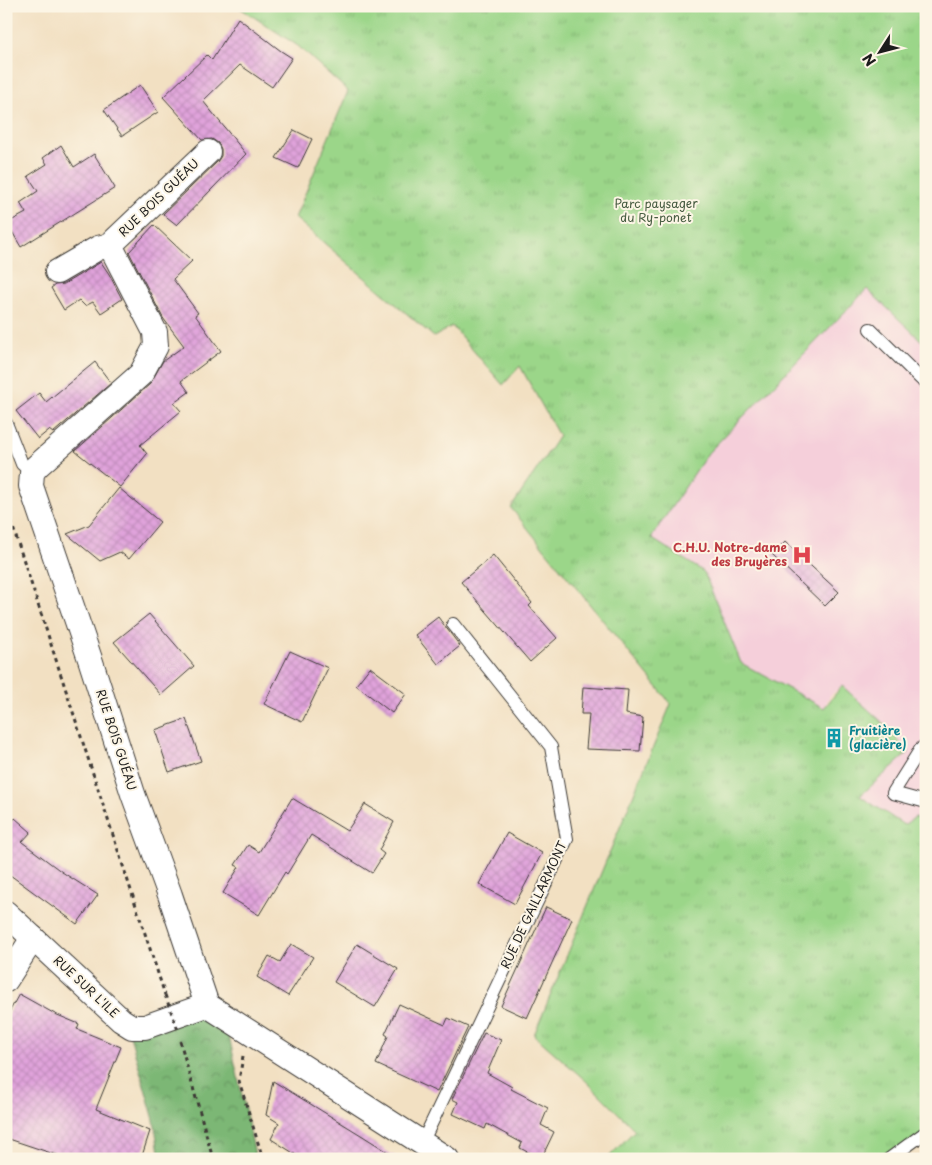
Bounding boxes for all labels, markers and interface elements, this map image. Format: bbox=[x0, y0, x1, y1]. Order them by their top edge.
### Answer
north arrow bbox=[854, 28, 904, 78]
text: N bbox=[857, 49, 881, 71]
street label: RUE BOIS GUÉAU bbox=[114, 154, 203, 240]
park label: Parc paysager du Ry-ponet bbox=[614, 194, 698, 226]
place label: C.H.U. Notre-dame des Bruyères bbox=[673, 538, 787, 570]
hospital icon: C.H.U. Notre-dame des Bruyères bbox=[791, 544, 813, 566]
street label: RUE BOIS GUÉAU bbox=[92, 687, 142, 793]
place label: Fruitière (glacière) bbox=[849, 721, 907, 753]
building icon: Fruitière (glacière) bbox=[823, 727, 845, 749]
street label: RUE DE GAILLARMONT bbox=[495, 837, 571, 972]
street label: RUE SUR L'ILE bbox=[50, 951, 124, 1022]

